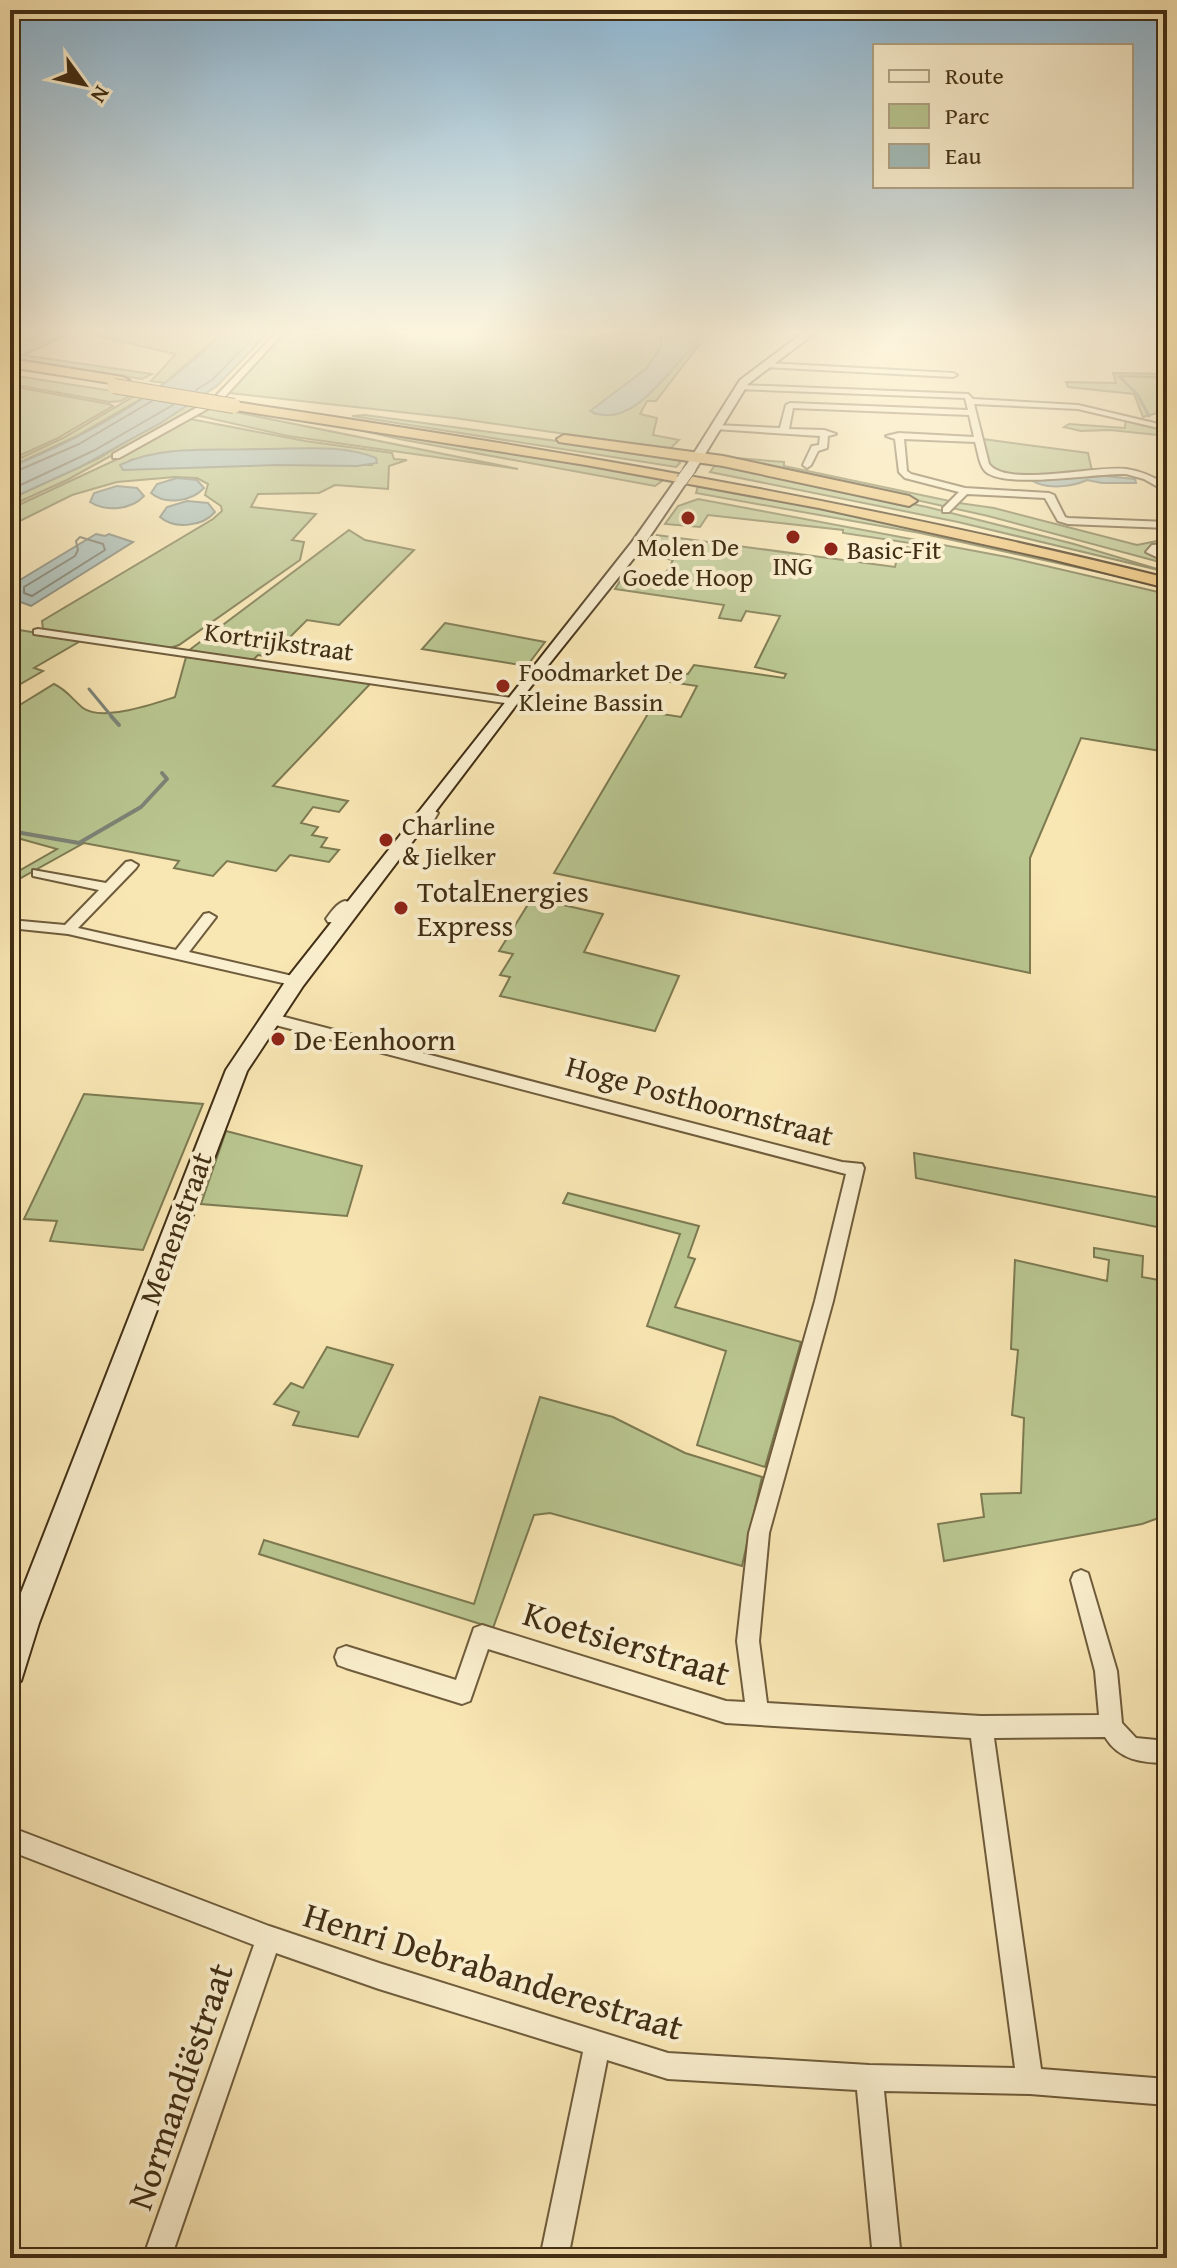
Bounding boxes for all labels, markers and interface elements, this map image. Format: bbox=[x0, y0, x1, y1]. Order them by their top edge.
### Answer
north arrow bbox=[44, 44, 124, 124]
legend bbox=[873, 44, 1133, 188]
text: Route bbox=[945, 58, 1004, 93]
text: N bbox=[83, 80, 118, 110]
text: Parc bbox=[945, 98, 990, 133]
text: Eau bbox=[945, 138, 981, 173]
marker: Molen De Goede Hoop bbox=[679, 509, 697, 527]
place label: Molen De Goede Hoop bbox=[623, 527, 753, 596]
marker: ING bbox=[784, 528, 802, 546]
place label: Basic-Fit bbox=[847, 530, 941, 569]
marker: Basic-Fit bbox=[822, 540, 840, 558]
place label: ING bbox=[773, 546, 813, 585]
street label: Kortrijkstraat bbox=[202, 611, 356, 671]
place label: Foodmarket De Kleine Bassin bbox=[519, 652, 683, 721]
marker: Foodmarket De Kleine Bassin bbox=[494, 677, 512, 695]
place label: Charline & Jielker bbox=[402, 806, 496, 875]
marker: Charline & Jielker bbox=[377, 831, 395, 849]
place label: TotalEnergies Express bbox=[417, 869, 589, 947]
marker: TotalEnergies Express bbox=[392, 899, 410, 917]
place label: De Eenhoorn bbox=[294, 1017, 456, 1061]
marker: De Eenhoorn bbox=[269, 1030, 287, 1048]
street label: Hoge Posthoornstraat bbox=[562, 1043, 839, 1157]
street label: Menenstraat bbox=[127, 1145, 223, 1311]
street label: Koetsierstraat bbox=[517, 1585, 737, 1699]
street label: Henri Debrabanderestraat bbox=[298, 1887, 690, 2053]
street label: Normandiëstraat bbox=[112, 1955, 246, 2217]

